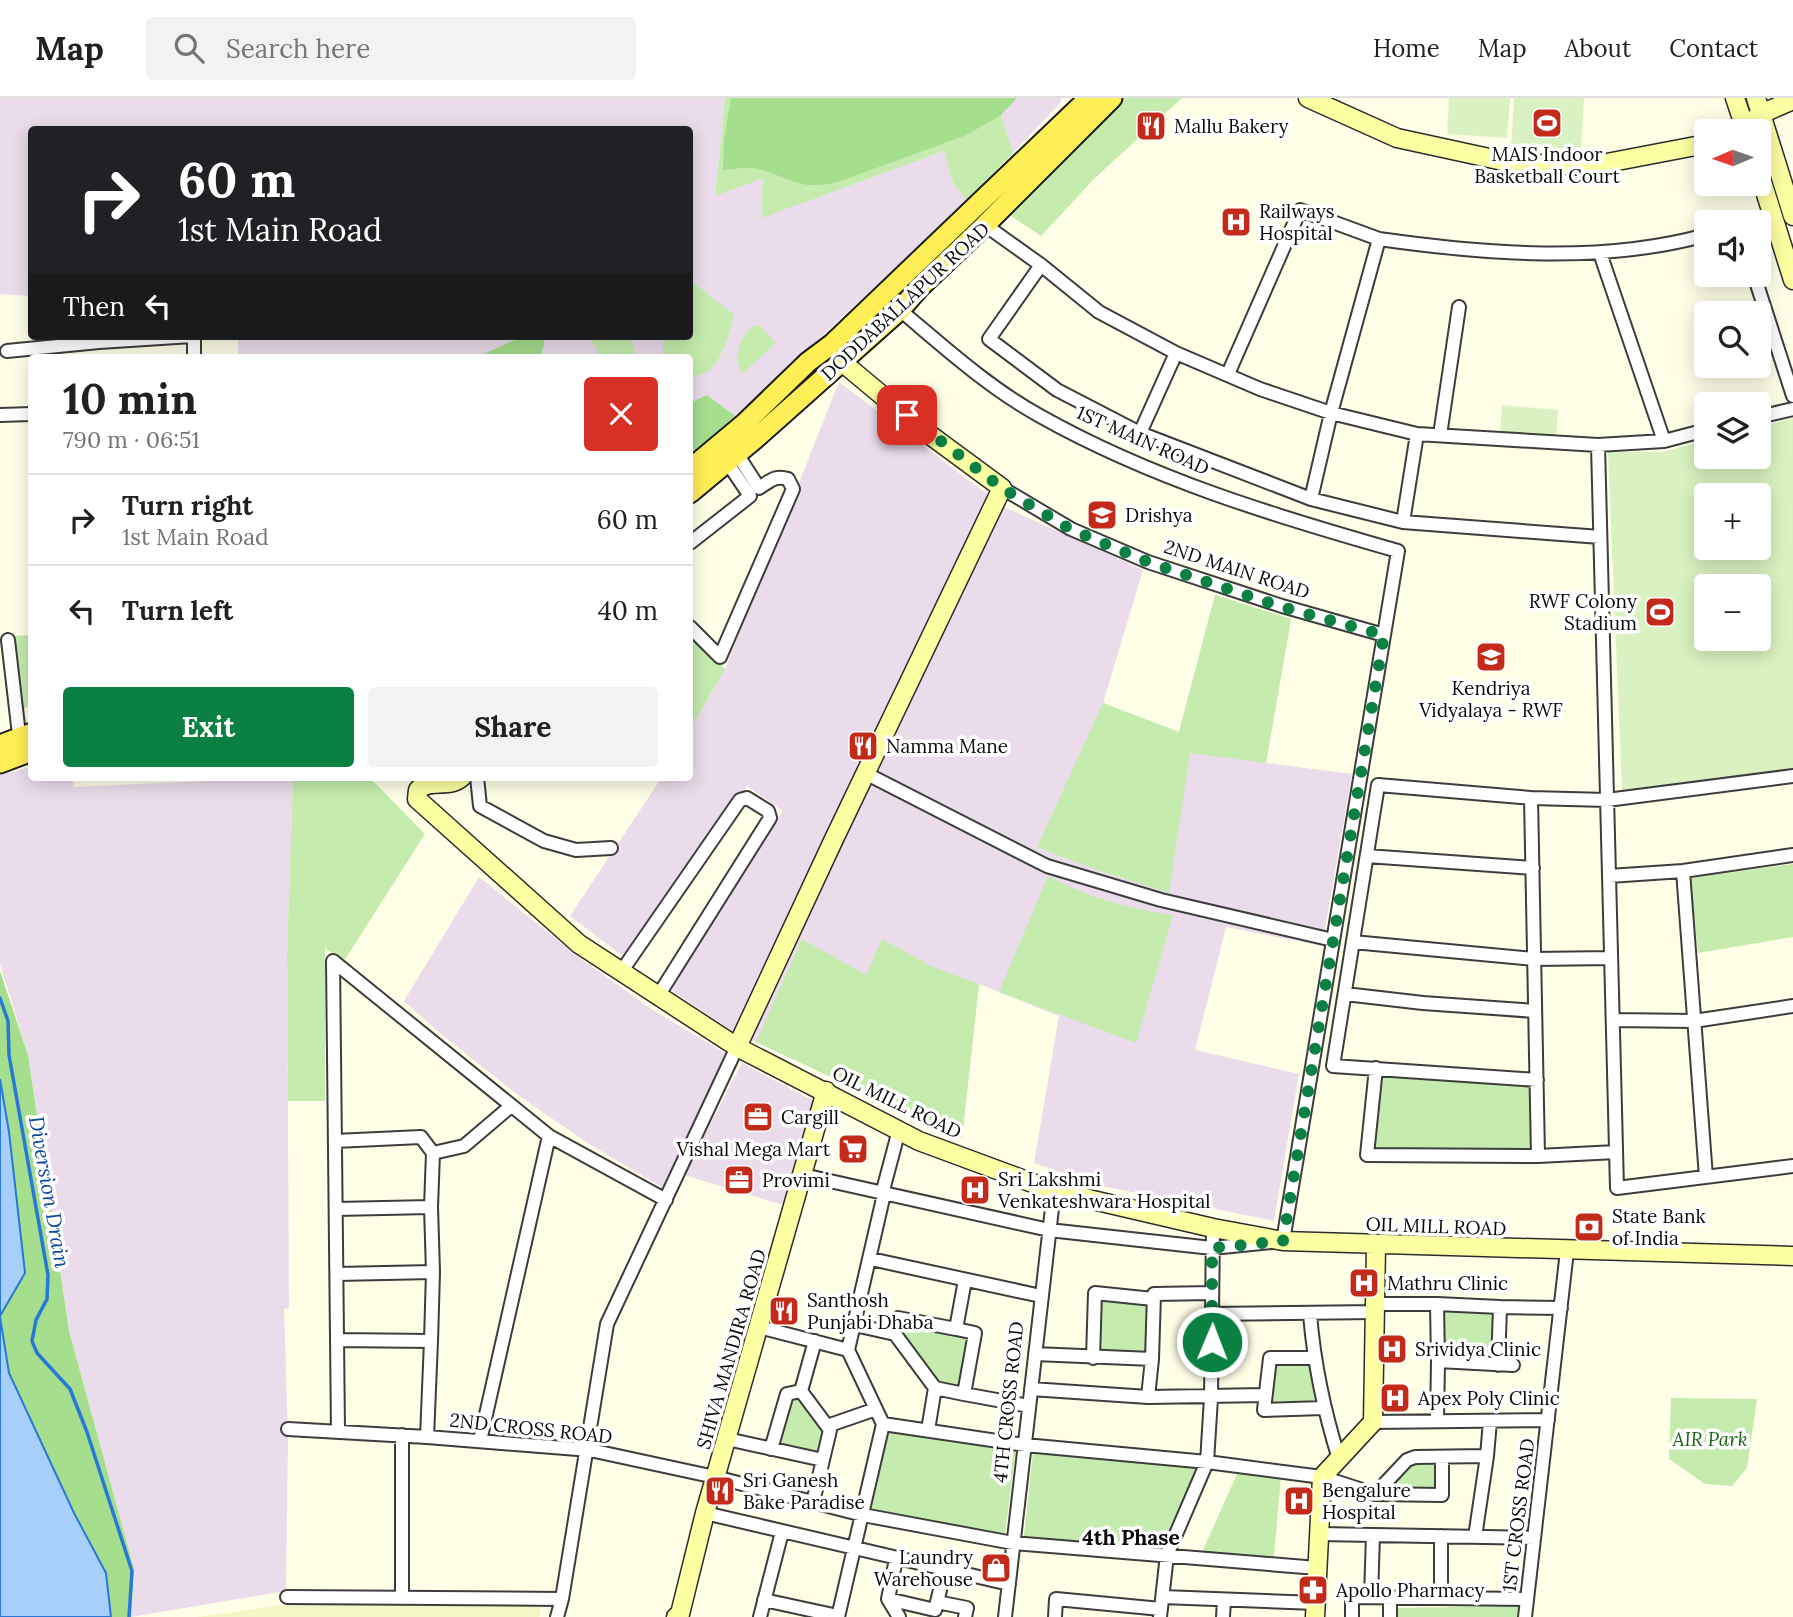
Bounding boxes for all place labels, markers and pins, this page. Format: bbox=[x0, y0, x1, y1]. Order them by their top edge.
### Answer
sports icon: MAIS Indoor Basketball Court bbox=[1530, 106, 1564, 140]
restaurant icon: Mallu Bakery bbox=[1134, 109, 1168, 143]
place label: Mallu Bakery bbox=[1174, 114, 1289, 138]
place label: MAIS Indoor Basketball Court bbox=[1474, 142, 1620, 188]
place label: Railways Hospital bbox=[1259, 199, 1335, 245]
hospital icon: Railways Hospital bbox=[1219, 205, 1253, 239]
pin bbox=[877, 385, 937, 445]
school or university icon: Drishya bbox=[1085, 498, 1119, 532]
place label: Drishya bbox=[1125, 503, 1193, 527]
place label: RWF Colony Stadium bbox=[1529, 589, 1637, 635]
sports icon: RWF Colony Stadium bbox=[1643, 595, 1677, 629]
school or university icon: Kendriya Vidyalaya - RWF bbox=[1474, 640, 1508, 674]
place label: Kendriya Vidyalaya - RWF bbox=[1418, 676, 1563, 722]
restaurant icon: Namma Mane bbox=[846, 729, 880, 763]
place label: Namma Mane bbox=[886, 734, 1008, 758]
office icon: Cargill bbox=[741, 1100, 775, 1134]
place label: Cargill bbox=[781, 1105, 839, 1129]
supermarket icon: Vishal Mega Mart bbox=[836, 1132, 870, 1166]
place label: Vishal Mega Mart bbox=[676, 1137, 831, 1161]
office icon: Provimi bbox=[722, 1163, 756, 1197]
place label: Sri Lakshmi Venkateshwara Hospital bbox=[997, 1167, 1210, 1213]
place label: Provimi bbox=[762, 1168, 830, 1192]
hospital icon: Sri Lakshmi Venkateshwara Hospital bbox=[958, 1173, 992, 1207]
place label: State Bank of India bbox=[1612, 1204, 1707, 1250]
bank icon: State Bank of India bbox=[1572, 1210, 1606, 1244]
hospital icon: Mathru Clinic bbox=[1347, 1266, 1381, 1300]
place label: Mathru Clinic bbox=[1387, 1271, 1508, 1295]
place label: Santhosh Punjabi Dhaba bbox=[807, 1288, 934, 1334]
restaurant icon: Santhosh Punjabi Dhaba bbox=[767, 1294, 801, 1328]
hospital icon: Srividya Clinic bbox=[1375, 1332, 1409, 1366]
place label: Srividya Clinic bbox=[1415, 1337, 1541, 1361]
hospital icon: Apex Poly Clinic bbox=[1378, 1381, 1412, 1415]
place label: Apex Poly Clinic bbox=[1417, 1386, 1560, 1410]
place label: Sri Ganesh Bake Paradise bbox=[743, 1468, 865, 1514]
restaurant icon: Sri Ganesh Bake Paradise bbox=[703, 1474, 737, 1508]
place label: Bengalure Hospital bbox=[1322, 1478, 1411, 1524]
hospital icon: Bengalure Hospital bbox=[1282, 1484, 1316, 1518]
place label: Laundry Warehouse bbox=[874, 1545, 973, 1591]
shop icon: Laundry Warehouse bbox=[979, 1551, 1013, 1585]
pharmacy icon: Apollo Pharmacy bbox=[1296, 1573, 1330, 1607]
place label: Apollo Pharmacy bbox=[1335, 1578, 1484, 1602]

